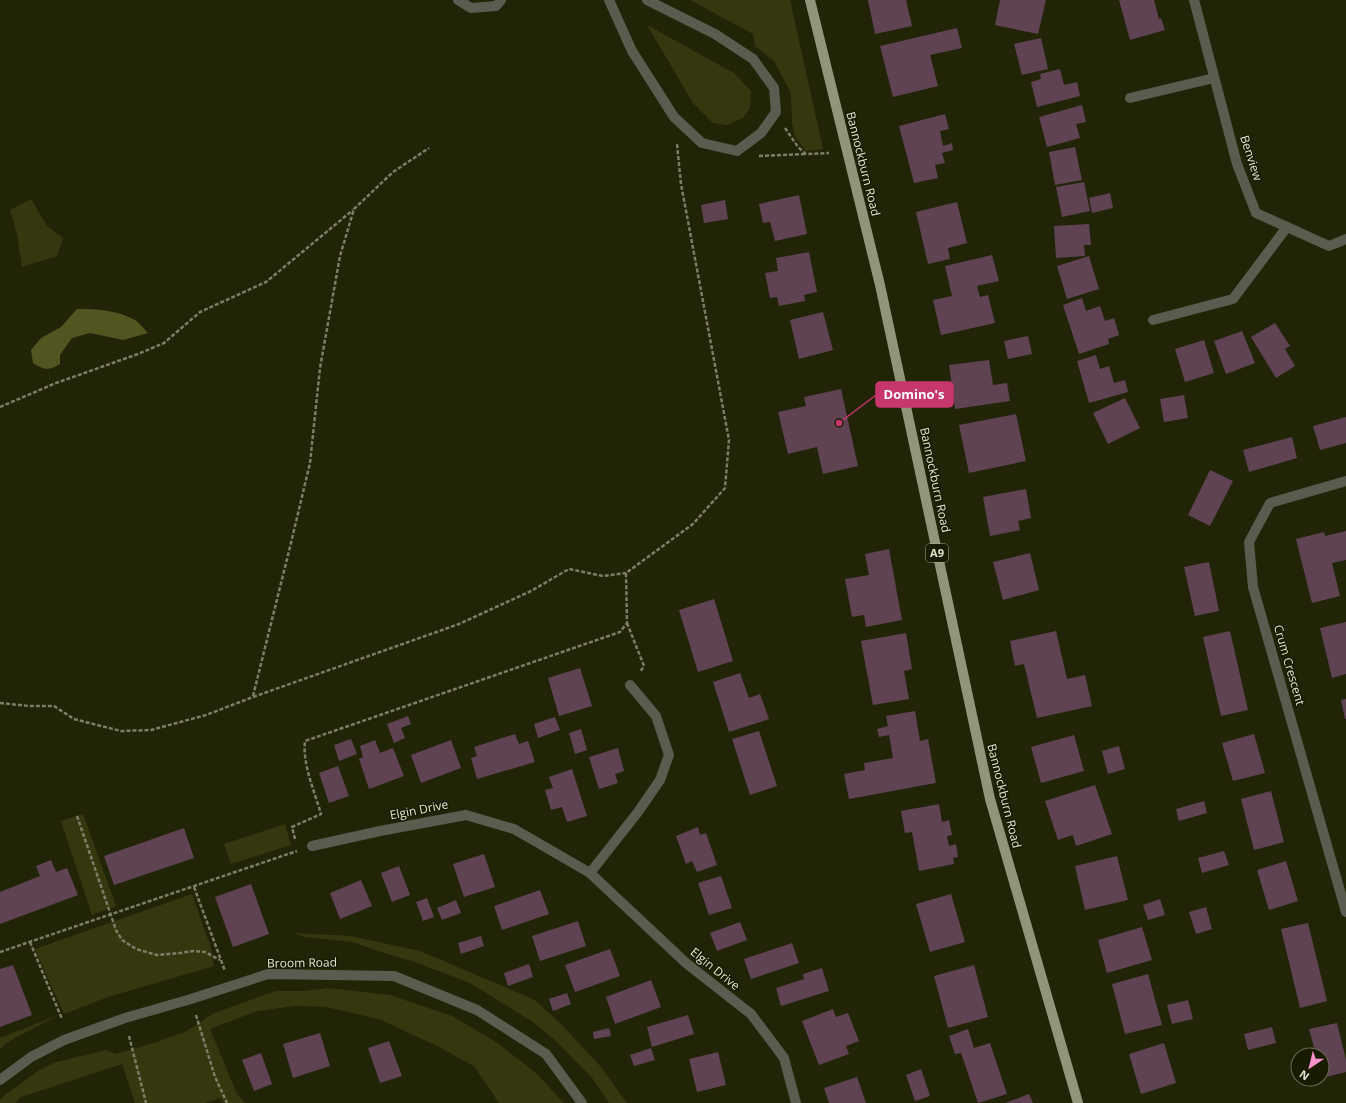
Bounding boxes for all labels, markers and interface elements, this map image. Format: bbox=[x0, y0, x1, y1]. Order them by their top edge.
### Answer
street label: Bannockburn Road bbox=[842, 110, 885, 218]
street label: Benview bbox=[1236, 133, 1267, 183]
callout: Domino's bbox=[876, 382, 953, 407]
text: Domino's bbox=[884, 385, 944, 403]
street label: Bannockburn Road bbox=[916, 426, 955, 534]
road number: A9 bbox=[926, 544, 948, 562]
street label: Crum Crescent bbox=[1270, 623, 1309, 707]
street label: Bannockburn Road bbox=[983, 742, 1026, 850]
street label: Elgin Drive bbox=[388, 795, 450, 823]
street label: Elgin Drive bbox=[687, 943, 744, 994]
street label: Broom Road bbox=[267, 953, 337, 972]
north arrow bbox=[1290, 1047, 1330, 1087]
text: N bbox=[1296, 1067, 1312, 1084]

